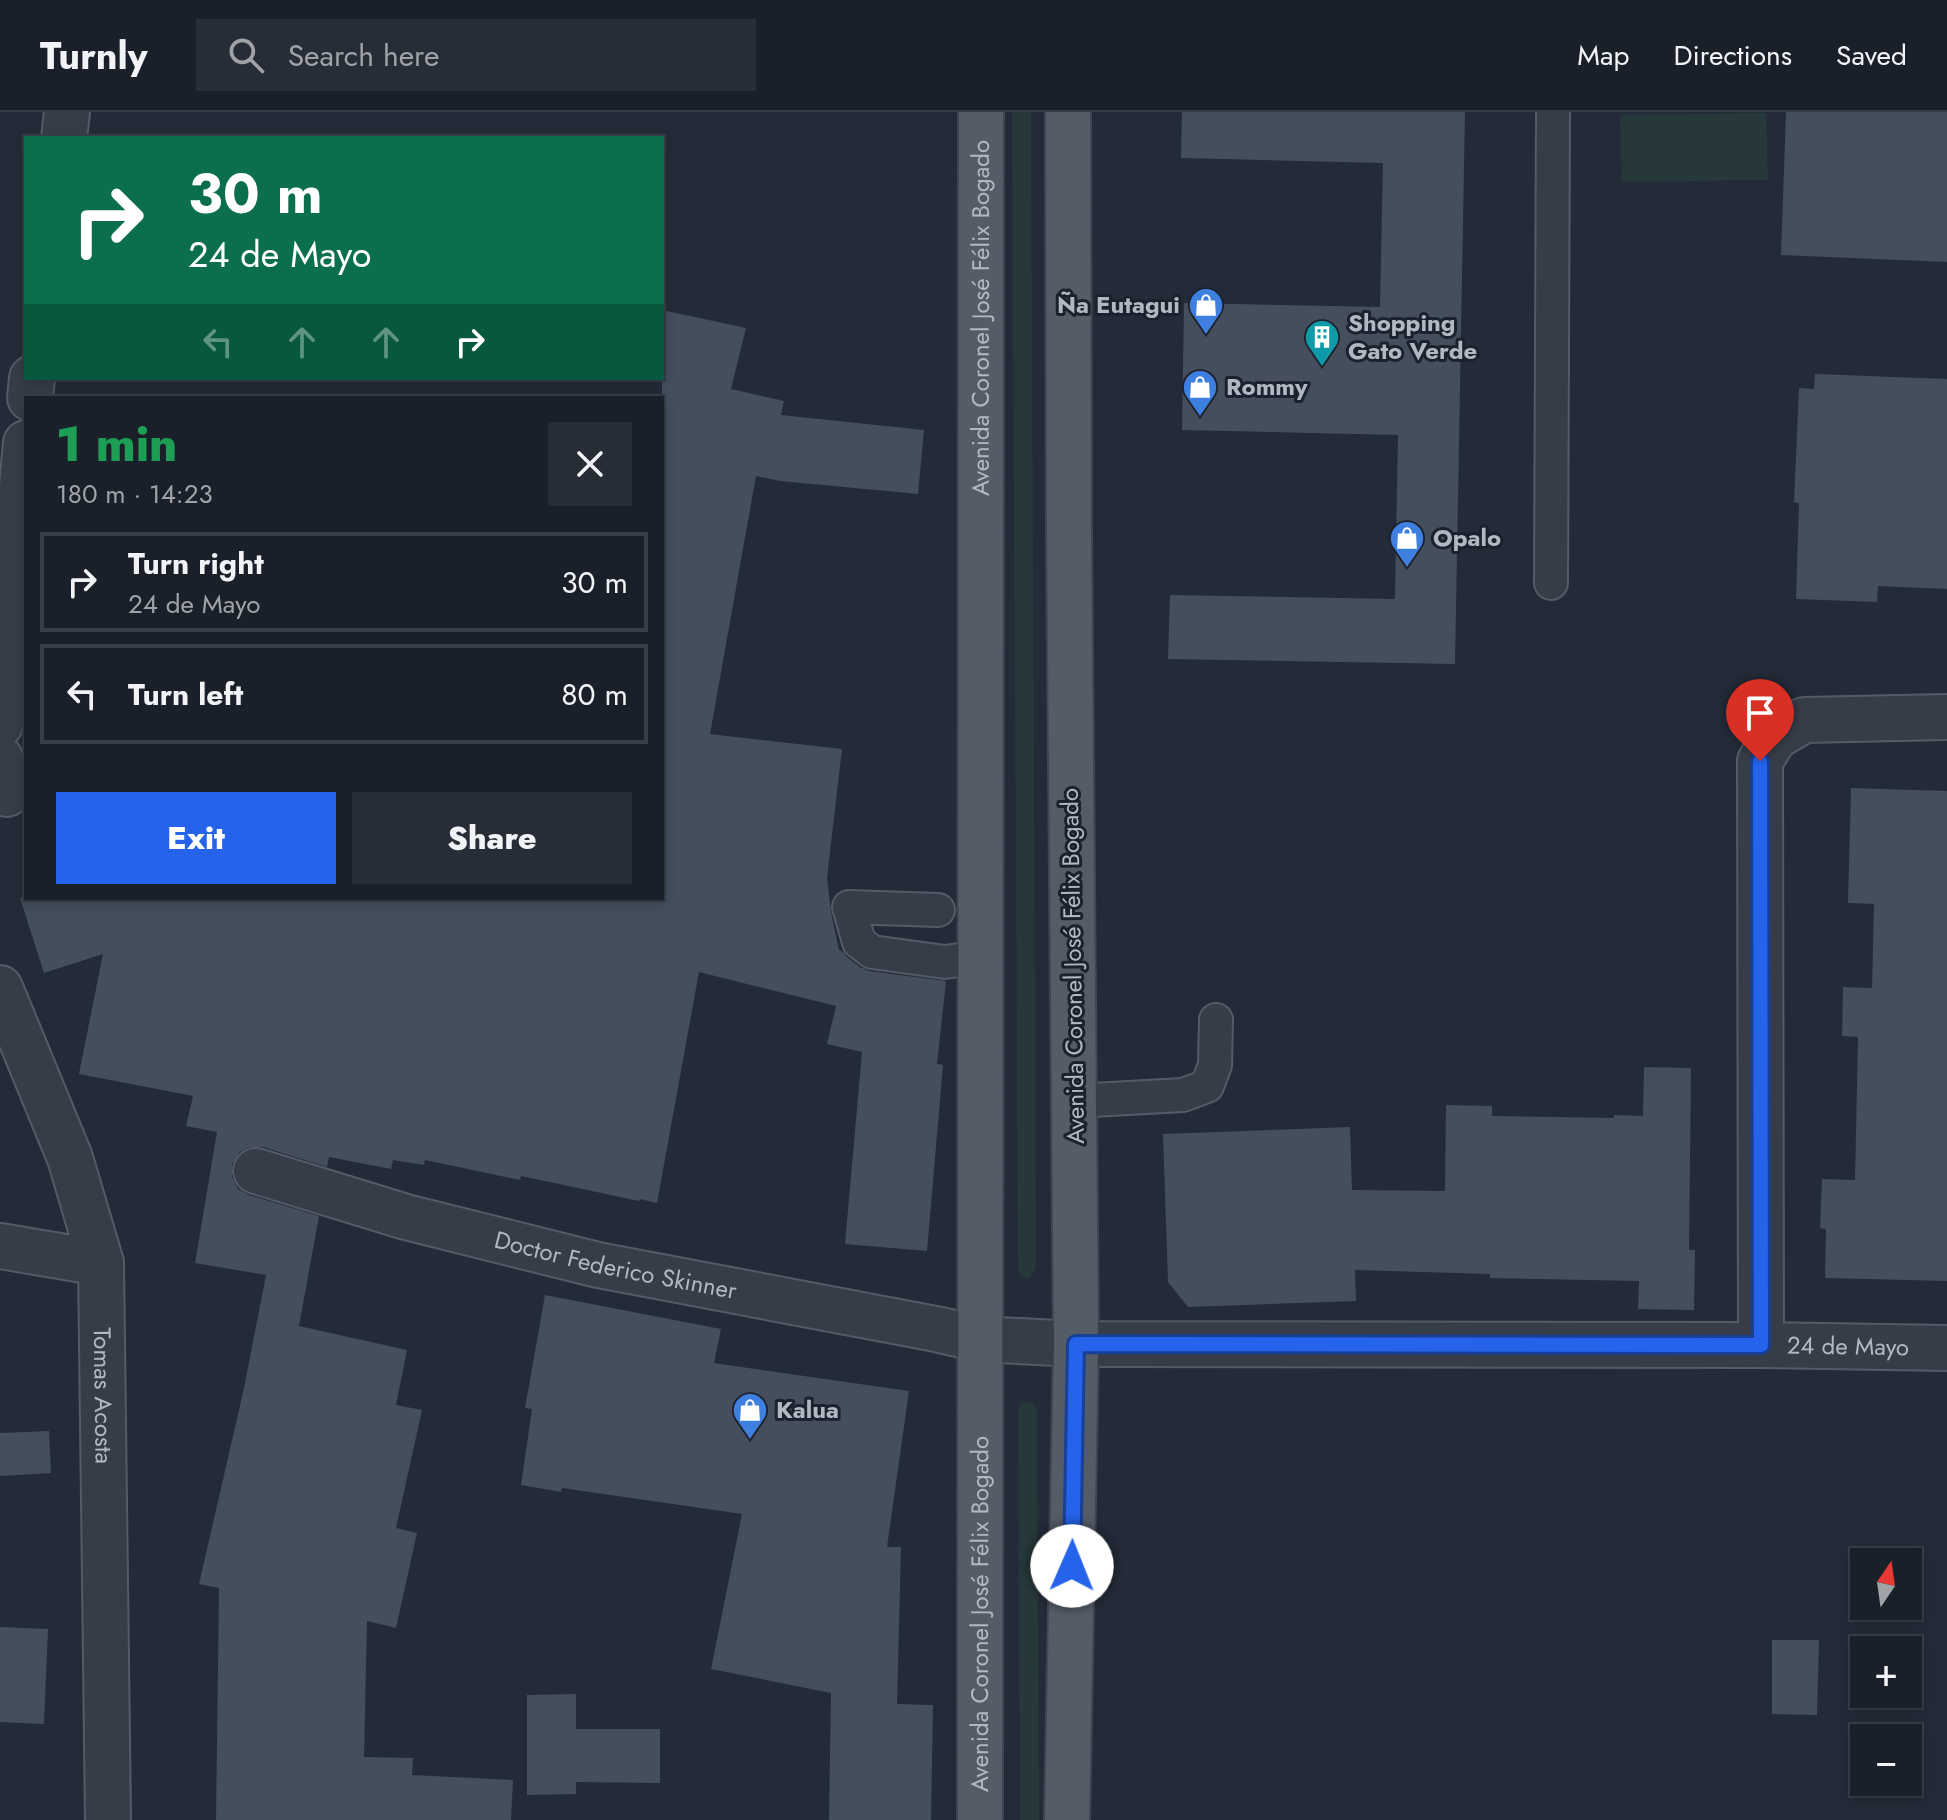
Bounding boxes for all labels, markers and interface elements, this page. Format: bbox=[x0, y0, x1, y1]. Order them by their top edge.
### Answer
search box bbox=[196, 19, 756, 91]
text: Turnly bbox=[40, 28, 148, 83]
icon: search bbox=[224, 33, 268, 77]
text: Search here bbox=[288, 34, 439, 77]
text: Map bbox=[1577, 35, 1629, 76]
text: Directions bbox=[1673, 35, 1792, 76]
text: Saved bbox=[1836, 35, 1907, 76]
street label: Avenida Coronel José Félix Bogado bbox=[963, 140, 998, 496]
text: 30 m bbox=[188, 153, 323, 234]
icon: right bbox=[56, 168, 160, 272]
text: 24 de Mayo bbox=[188, 228, 371, 280]
shop icon: Ña Eutagui bbox=[1187, 286, 1225, 336]
place label: Ña Eutagui bbox=[1057, 287, 1180, 322]
place label: Shopping Gato Verde bbox=[1348, 305, 1477, 368]
building icon: Shopping Gato Verde bbox=[1303, 318, 1341, 368]
icon: left bbox=[196, 320, 240, 364]
icon: ahead bbox=[280, 320, 324, 364]
icon: ahead bbox=[364, 320, 408, 364]
icon: right bbox=[448, 320, 492, 364]
shop icon: Rommy bbox=[1181, 368, 1219, 418]
place label: Rommy bbox=[1226, 369, 1308, 404]
text: 1 min bbox=[56, 410, 177, 479]
button: close bbox=[548, 422, 632, 506]
text: 180 m · 14:23 bbox=[56, 475, 213, 513]
shop icon: Opalo bbox=[1388, 519, 1426, 569]
place label: Opalo bbox=[1433, 520, 1501, 555]
text: Turn right bbox=[128, 542, 264, 585]
icon: right bbox=[60, 560, 104, 604]
text: 30 m bbox=[561, 561, 628, 604]
text: 24 de Mayo bbox=[128, 585, 260, 623]
icon: left bbox=[60, 672, 104, 716]
text: Turn left bbox=[128, 673, 243, 716]
text: 80 m bbox=[561, 673, 628, 716]
pin bbox=[1726, 679, 1794, 761]
icon: arrive bbox=[1738, 691, 1782, 735]
street label: Avenida Coronel José Félix Bogado bbox=[1052, 788, 1093, 1144]
button: Exit bbox=[56, 792, 336, 884]
button: Share bbox=[352, 792, 632, 884]
street label: Doctor Federico Skinner bbox=[491, 1222, 740, 1308]
street label: Tomas Acosta bbox=[85, 1327, 122, 1464]
street label: 24 de Mayo bbox=[1786, 1327, 1909, 1364]
shop icon: Kalua bbox=[731, 1391, 769, 1441]
place label: Kalua bbox=[776, 1392, 839, 1427]
street label: Avenida Coronel José Félix Bogado bbox=[962, 1436, 997, 1792]
position arrow bbox=[1030, 1524, 1114, 1608]
north arrow bbox=[1850, 1548, 1922, 1620]
map controls bbox=[1850, 1548, 1922, 1796]
button: + bbox=[1850, 1636, 1922, 1708]
button: − bbox=[1850, 1724, 1922, 1796]

